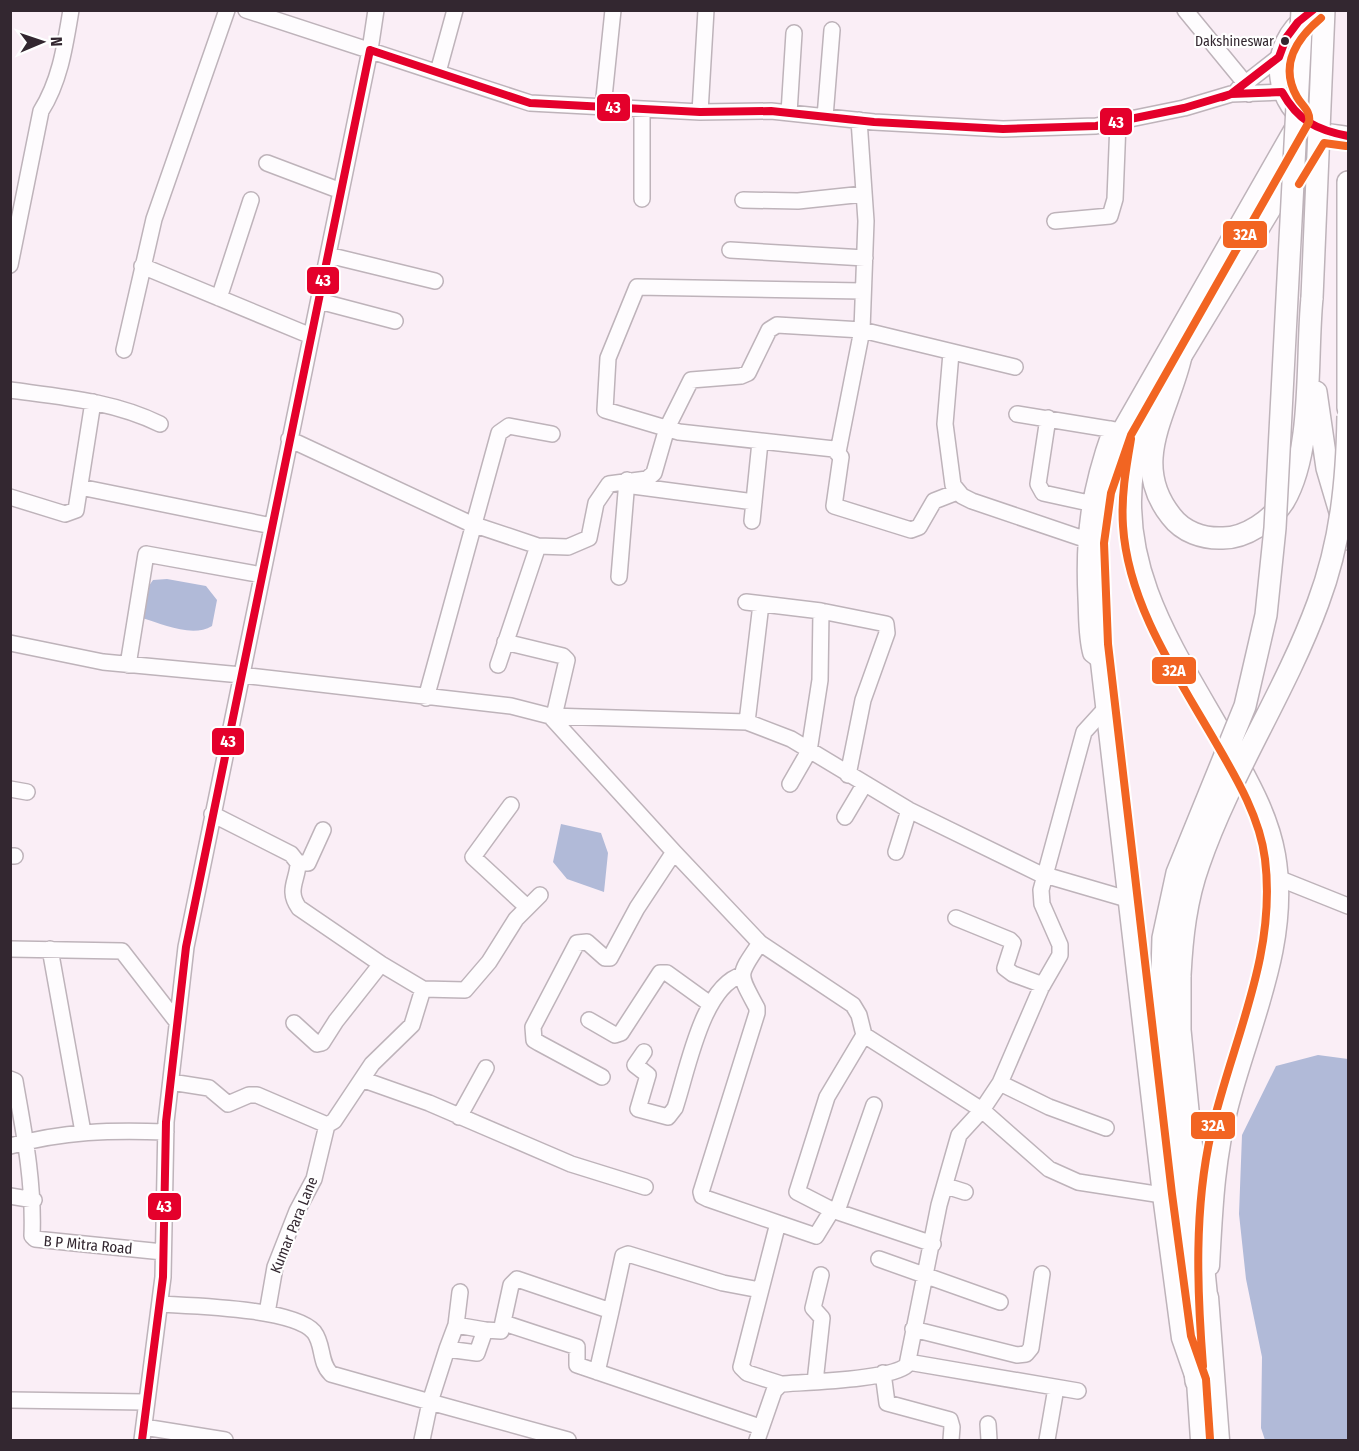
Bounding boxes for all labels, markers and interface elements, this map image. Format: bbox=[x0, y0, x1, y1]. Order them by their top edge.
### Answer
north arrow bbox=[12, 12, 72, 72]
place label: Dakshineswar bbox=[1195, 33, 1274, 50]
marker: Dakshineswar bbox=[1279, 35, 1291, 47]
text: N bbox=[47, 36, 66, 47]
line badge: 43 bbox=[596, 93, 631, 122]
text: 43 bbox=[605, 98, 621, 117]
line badge: 43 bbox=[1099, 107, 1133, 136]
text: 43 bbox=[1108, 113, 1124, 132]
line badge: 32A bbox=[1222, 220, 1268, 249]
text: 32A bbox=[1232, 225, 1257, 244]
line badge: 43 bbox=[306, 266, 340, 295]
text: 43 bbox=[315, 271, 331, 290]
line badge: 32A bbox=[1151, 656, 1197, 685]
text: 32A bbox=[1161, 661, 1186, 680]
line badge: 43 bbox=[211, 727, 245, 756]
text: 43 bbox=[220, 732, 236, 751]
line badge: 32A bbox=[1190, 1111, 1236, 1140]
text: 32A bbox=[1200, 1116, 1225, 1135]
street label: Kumar Para Lane bbox=[266, 1174, 322, 1276]
line badge: 43 bbox=[147, 1192, 182, 1221]
text: 43 bbox=[156, 1197, 172, 1216]
street label: B P Mitra Road bbox=[43, 1232, 133, 1258]

